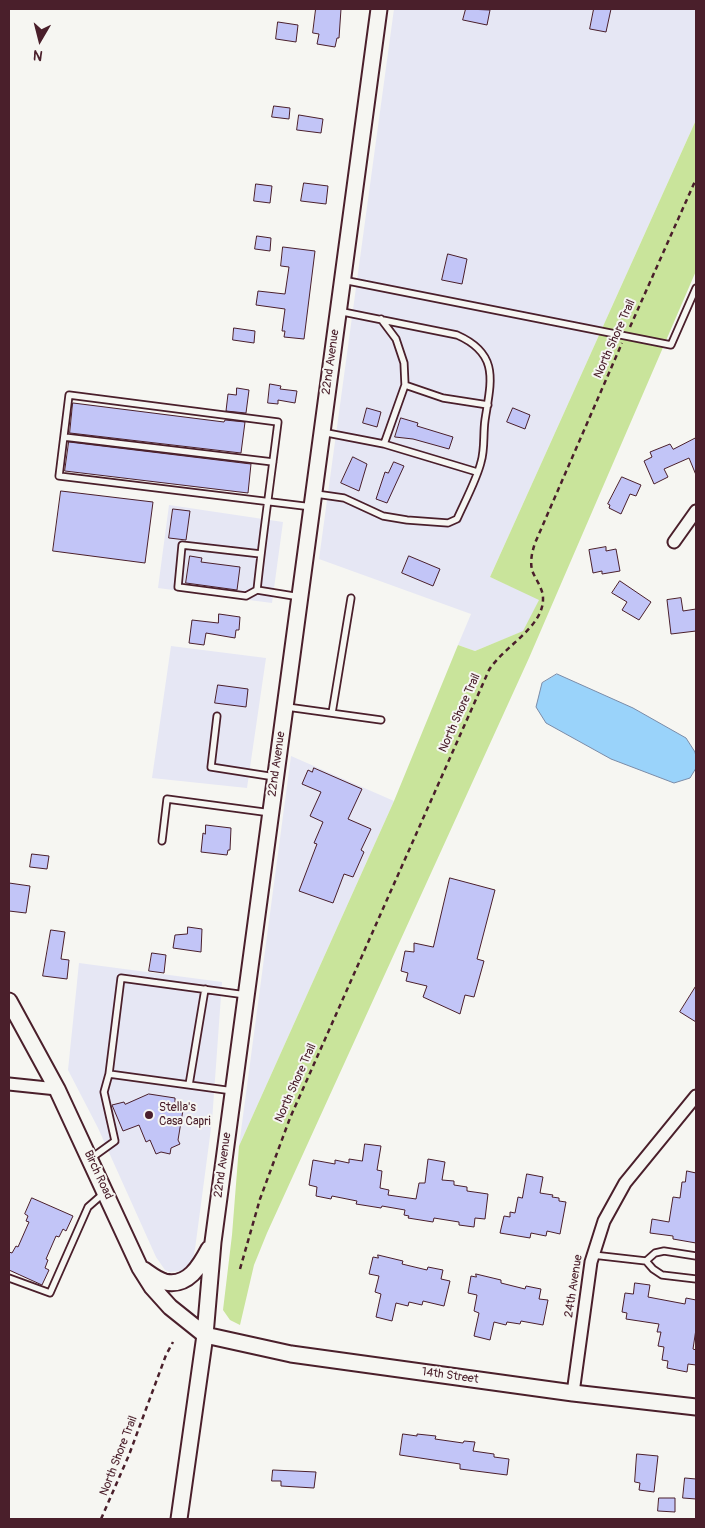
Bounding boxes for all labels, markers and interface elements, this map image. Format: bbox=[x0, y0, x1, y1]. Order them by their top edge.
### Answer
north arrow bbox=[15, 15, 65, 65]
text: N bbox=[32, 46, 44, 64]
street label: North Shore Trail bbox=[591, 297, 639, 381]
street label: 22nd Avenue bbox=[319, 329, 343, 395]
street label: North Shore Trail bbox=[436, 671, 484, 755]
street label: 22nd Avenue bbox=[265, 731, 289, 797]
street label: North Shore Trail bbox=[272, 1041, 320, 1125]
place label: Stella's Casa Capri bbox=[159, 1101, 211, 1129]
marker: Stella's Casa Capri bbox=[143, 1109, 155, 1121]
street label: 22nd Avenue bbox=[211, 1132, 235, 1198]
street label: Birch Road bbox=[80, 1148, 116, 1202]
street label: 24th Avenue bbox=[562, 1253, 586, 1319]
street label: 14th Street bbox=[421, 1365, 479, 1387]
street label: North Shore Trail bbox=[97, 1414, 141, 1498]

